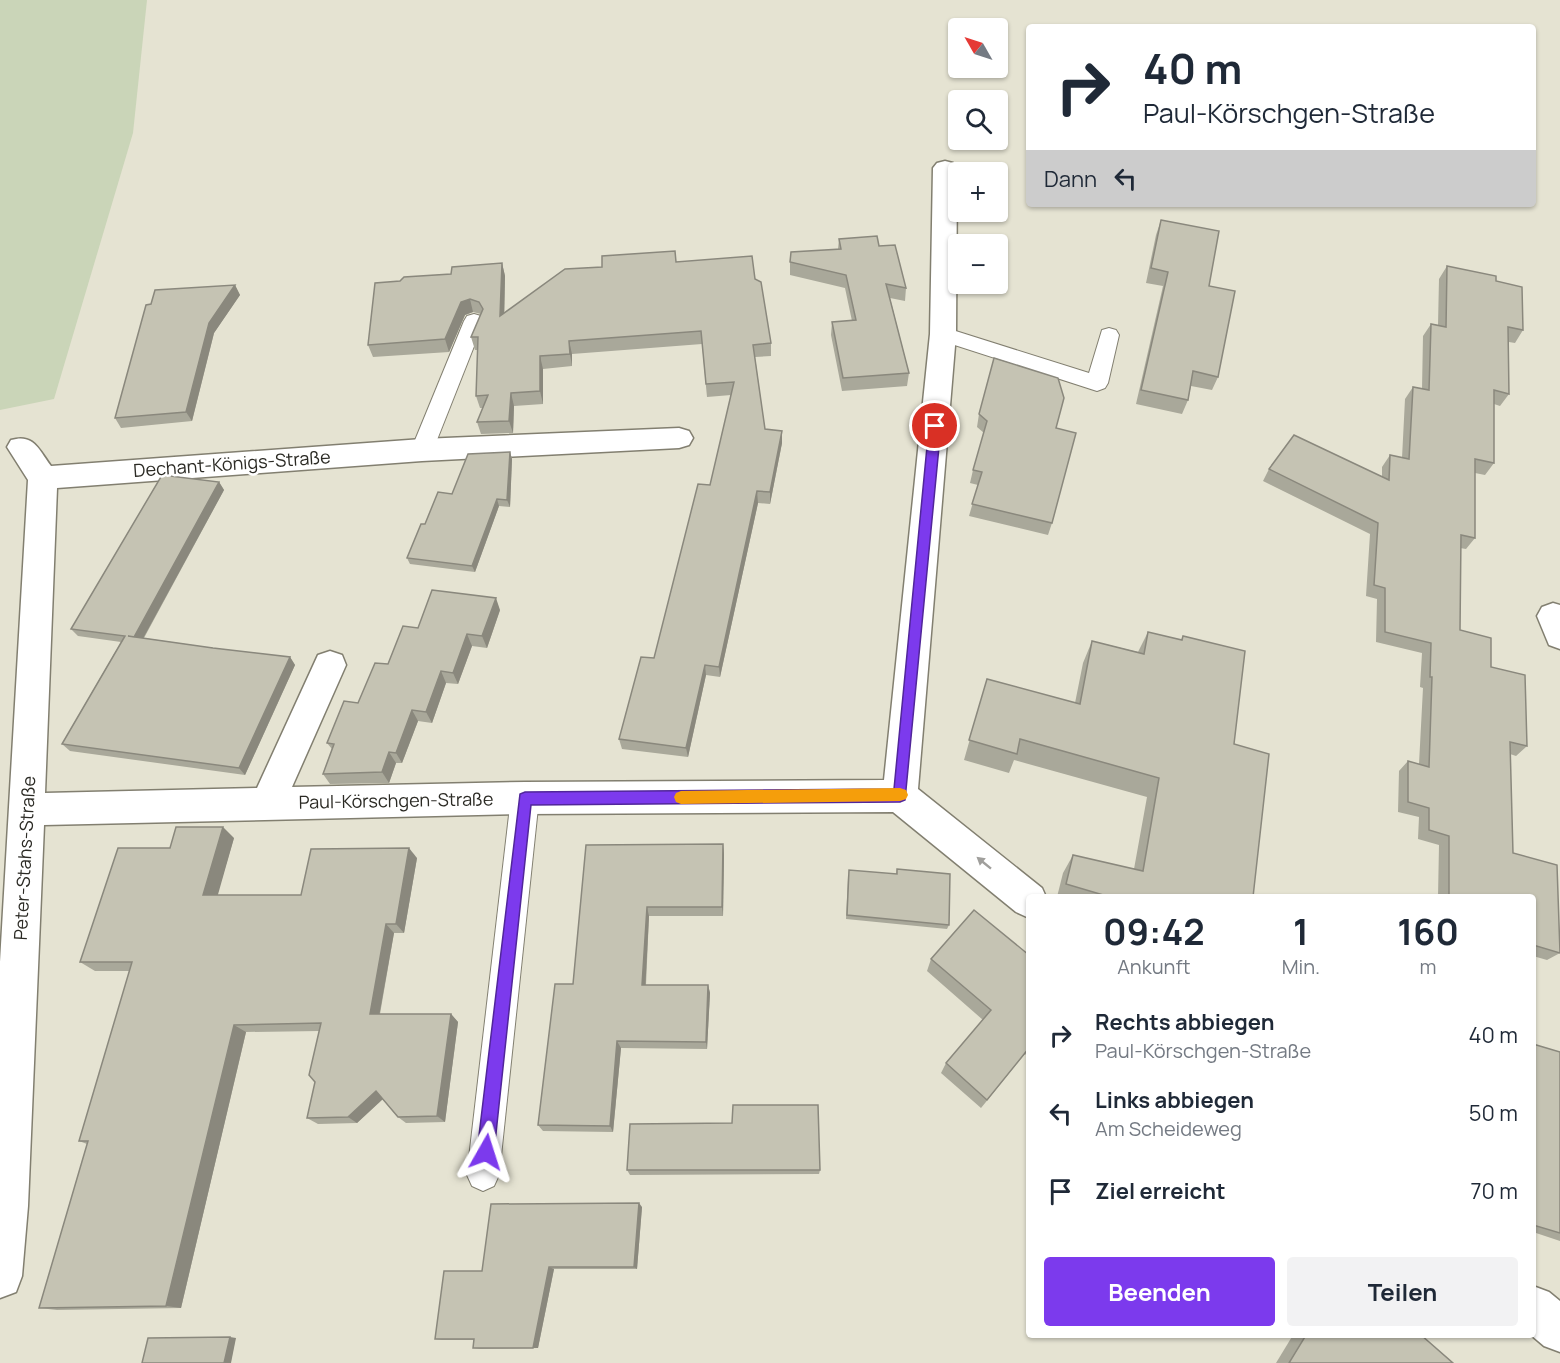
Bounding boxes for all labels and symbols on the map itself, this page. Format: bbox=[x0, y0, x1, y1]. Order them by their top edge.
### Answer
north arrow bbox=[948, 18, 1008, 78]
pin bbox=[909, 400, 960, 451]
street label: Dechant-Königs-Straße bbox=[133, 444, 331, 482]
street label: Peter-Stahs-Straße bbox=[8, 775, 40, 941]
street label: Paul-Körschgen-Straße bbox=[298, 786, 493, 814]
one-way arrow bbox=[976, 858, 991, 870]
position arrow bbox=[454, 1120, 518, 1184]

